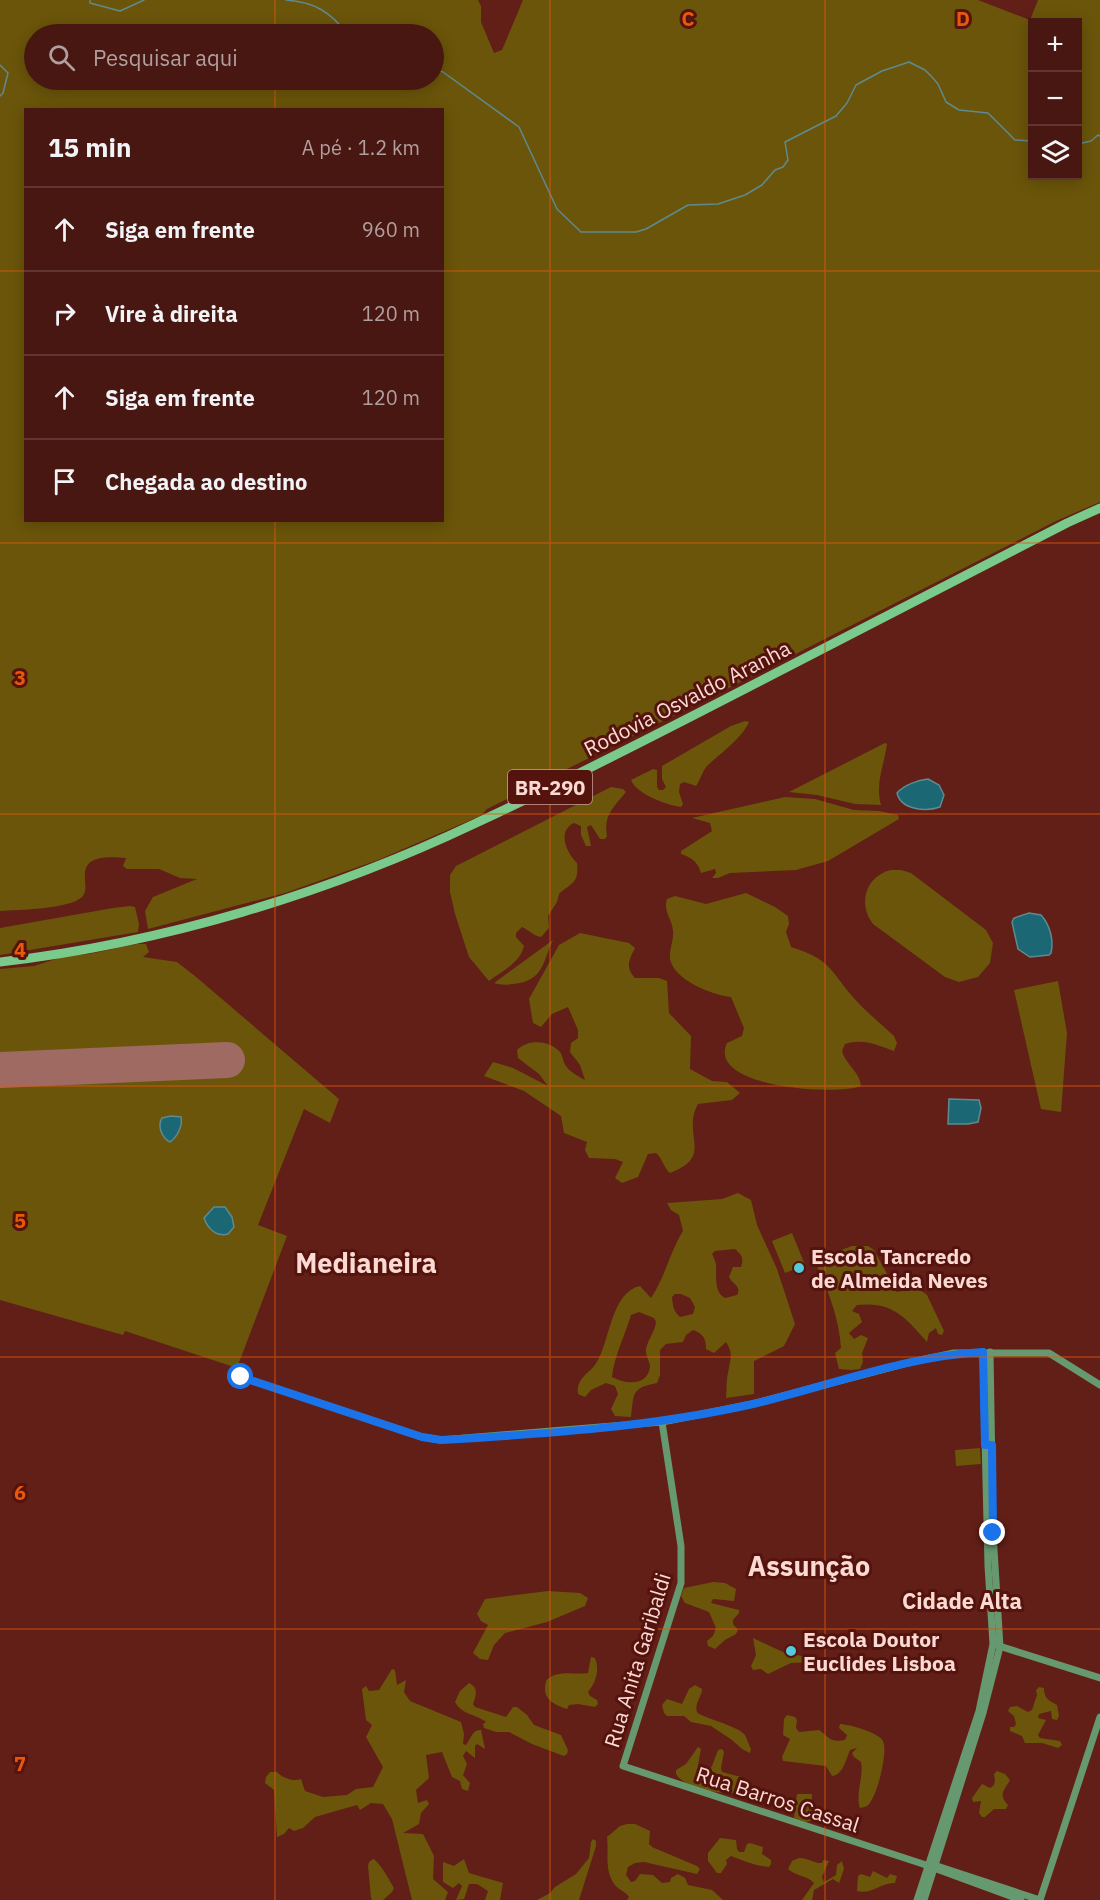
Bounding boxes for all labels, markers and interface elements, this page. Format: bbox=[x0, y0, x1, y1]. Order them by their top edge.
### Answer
text: C bbox=[681, 5, 695, 32]
text: D bbox=[956, 5, 970, 32]
map controls bbox=[1028, 18, 1082, 180]
button: + bbox=[1028, 18, 1082, 72]
search box bbox=[24, 24, 444, 90]
icon: search bbox=[45, 41, 78, 74]
text: Pesquisar aqui bbox=[93, 43, 238, 72]
button: − bbox=[1028, 72, 1082, 126]
button: layers bbox=[1028, 126, 1082, 180]
text: 15 min bbox=[48, 130, 132, 164]
text: A pé · 1.2 km bbox=[302, 134, 420, 161]
icon: ahead bbox=[48, 213, 81, 246]
text: Siga em frente bbox=[105, 215, 255, 244]
text: 960 m bbox=[362, 216, 420, 243]
icon: right bbox=[48, 297, 81, 330]
text: Vire à direita bbox=[105, 299, 238, 328]
text: 120 m bbox=[362, 300, 420, 327]
icon: ahead bbox=[48, 381, 81, 414]
text: Siga em frente bbox=[105, 383, 255, 412]
text: 120 m bbox=[362, 384, 420, 411]
icon: arrive bbox=[48, 465, 81, 498]
text: Chegada ao destino bbox=[105, 467, 308, 496]
street label: Rodovia Osvaldo Aranha bbox=[579, 634, 795, 762]
text: 3 bbox=[14, 664, 26, 691]
road number: BR-290 bbox=[508, 770, 592, 804]
text: 4 bbox=[14, 936, 26, 963]
text: 5 bbox=[14, 1207, 26, 1234]
place label: Escola Tancredo de Almeida Neves bbox=[811, 1242, 988, 1294]
district label: Medianeira bbox=[295, 1245, 437, 1280]
marker: Escola Tancredo de Almeida Neves bbox=[792, 1261, 806, 1275]
route start bbox=[227, 1363, 253, 1389]
text: 6 bbox=[14, 1479, 26, 1506]
route end bbox=[979, 1519, 1005, 1545]
district label: Assunção bbox=[748, 1548, 870, 1583]
street label: Rua Anita Garibaldi bbox=[597, 1569, 677, 1751]
district label: Cidade Alta bbox=[902, 1586, 1022, 1615]
place label: Escola Doutor Euclides Lisboa bbox=[803, 1625, 956, 1677]
marker: Escola Doutor Euclides Lisboa bbox=[784, 1644, 798, 1658]
text: 7 bbox=[14, 1750, 26, 1777]
street label: Rua Barros Cassal bbox=[693, 1759, 864, 1839]

